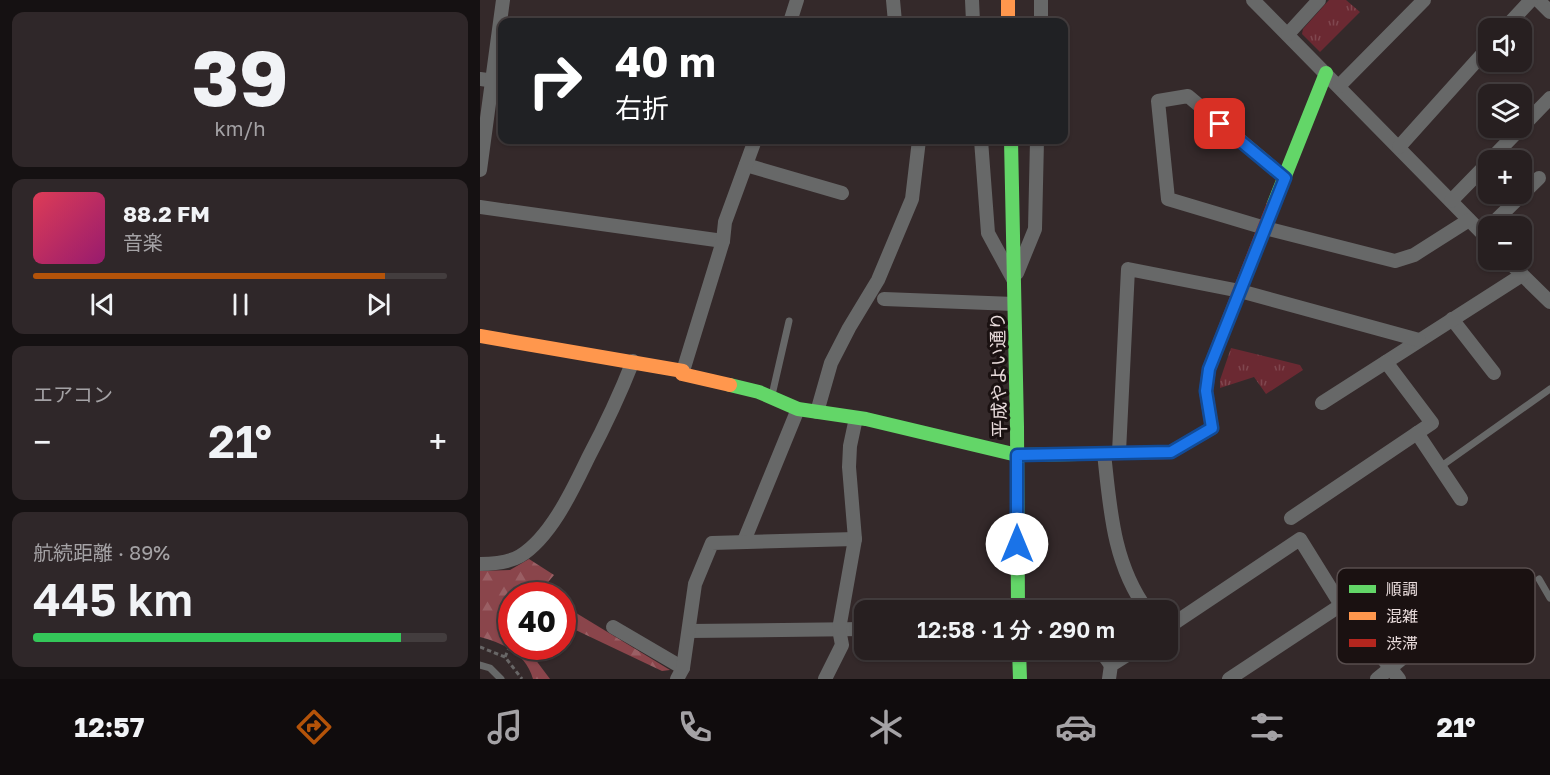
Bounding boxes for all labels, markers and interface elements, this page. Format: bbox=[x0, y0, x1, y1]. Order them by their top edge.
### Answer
map controls bbox=[1478, 18, 1532, 270]
button: sound bbox=[1478, 18, 1532, 72]
text: 39 bbox=[191, 30, 289, 123]
text: 40 m bbox=[615, 36, 716, 86]
icon: right bbox=[516, 42, 594, 120]
button: layers bbox=[1478, 84, 1532, 138]
text: 右折 bbox=[615, 92, 669, 124]
pin bbox=[1194, 98, 1245, 149]
icon: arrive bbox=[1203, 107, 1236, 140]
text: km/h bbox=[215, 116, 265, 140]
button: + bbox=[1478, 150, 1532, 204]
text: 88.2 FM bbox=[123, 200, 210, 227]
button: − bbox=[1478, 216, 1532, 270]
text: 音楽 bbox=[123, 230, 163, 254]
icon: previous bbox=[86, 288, 119, 321]
icon: pause bbox=[224, 288, 257, 321]
icon: next bbox=[362, 288, 395, 321]
street label: 平成やよい通り bbox=[986, 312, 1010, 438]
text: エアコン bbox=[33, 382, 113, 406]
text: 21° bbox=[208, 414, 272, 468]
text: − bbox=[33, 422, 51, 461]
text: + bbox=[429, 422, 447, 461]
position arrow bbox=[985, 512, 1049, 576]
text: 航続距離 · 89% bbox=[33, 540, 170, 564]
legend bbox=[1337, 568, 1535, 664]
text: 445 km bbox=[33, 572, 193, 626]
text: 順調 bbox=[1386, 579, 1418, 599]
speed limit sign: 40 bbox=[498, 582, 576, 660]
text: 混雑 bbox=[1386, 606, 1418, 626]
text: 12:58 · 1 分 · 290 m bbox=[917, 616, 1115, 643]
text: 渋滞 bbox=[1386, 633, 1418, 653]
icon: directions bbox=[293, 706, 335, 748]
icon: music bbox=[484, 706, 526, 748]
icon: phone bbox=[674, 706, 716, 748]
icon: climate bbox=[865, 706, 907, 748]
icon: car bbox=[1055, 706, 1097, 748]
icon: filters bbox=[1246, 706, 1288, 748]
text: 12:57 bbox=[74, 711, 144, 743]
text: 21° bbox=[1437, 711, 1476, 743]

